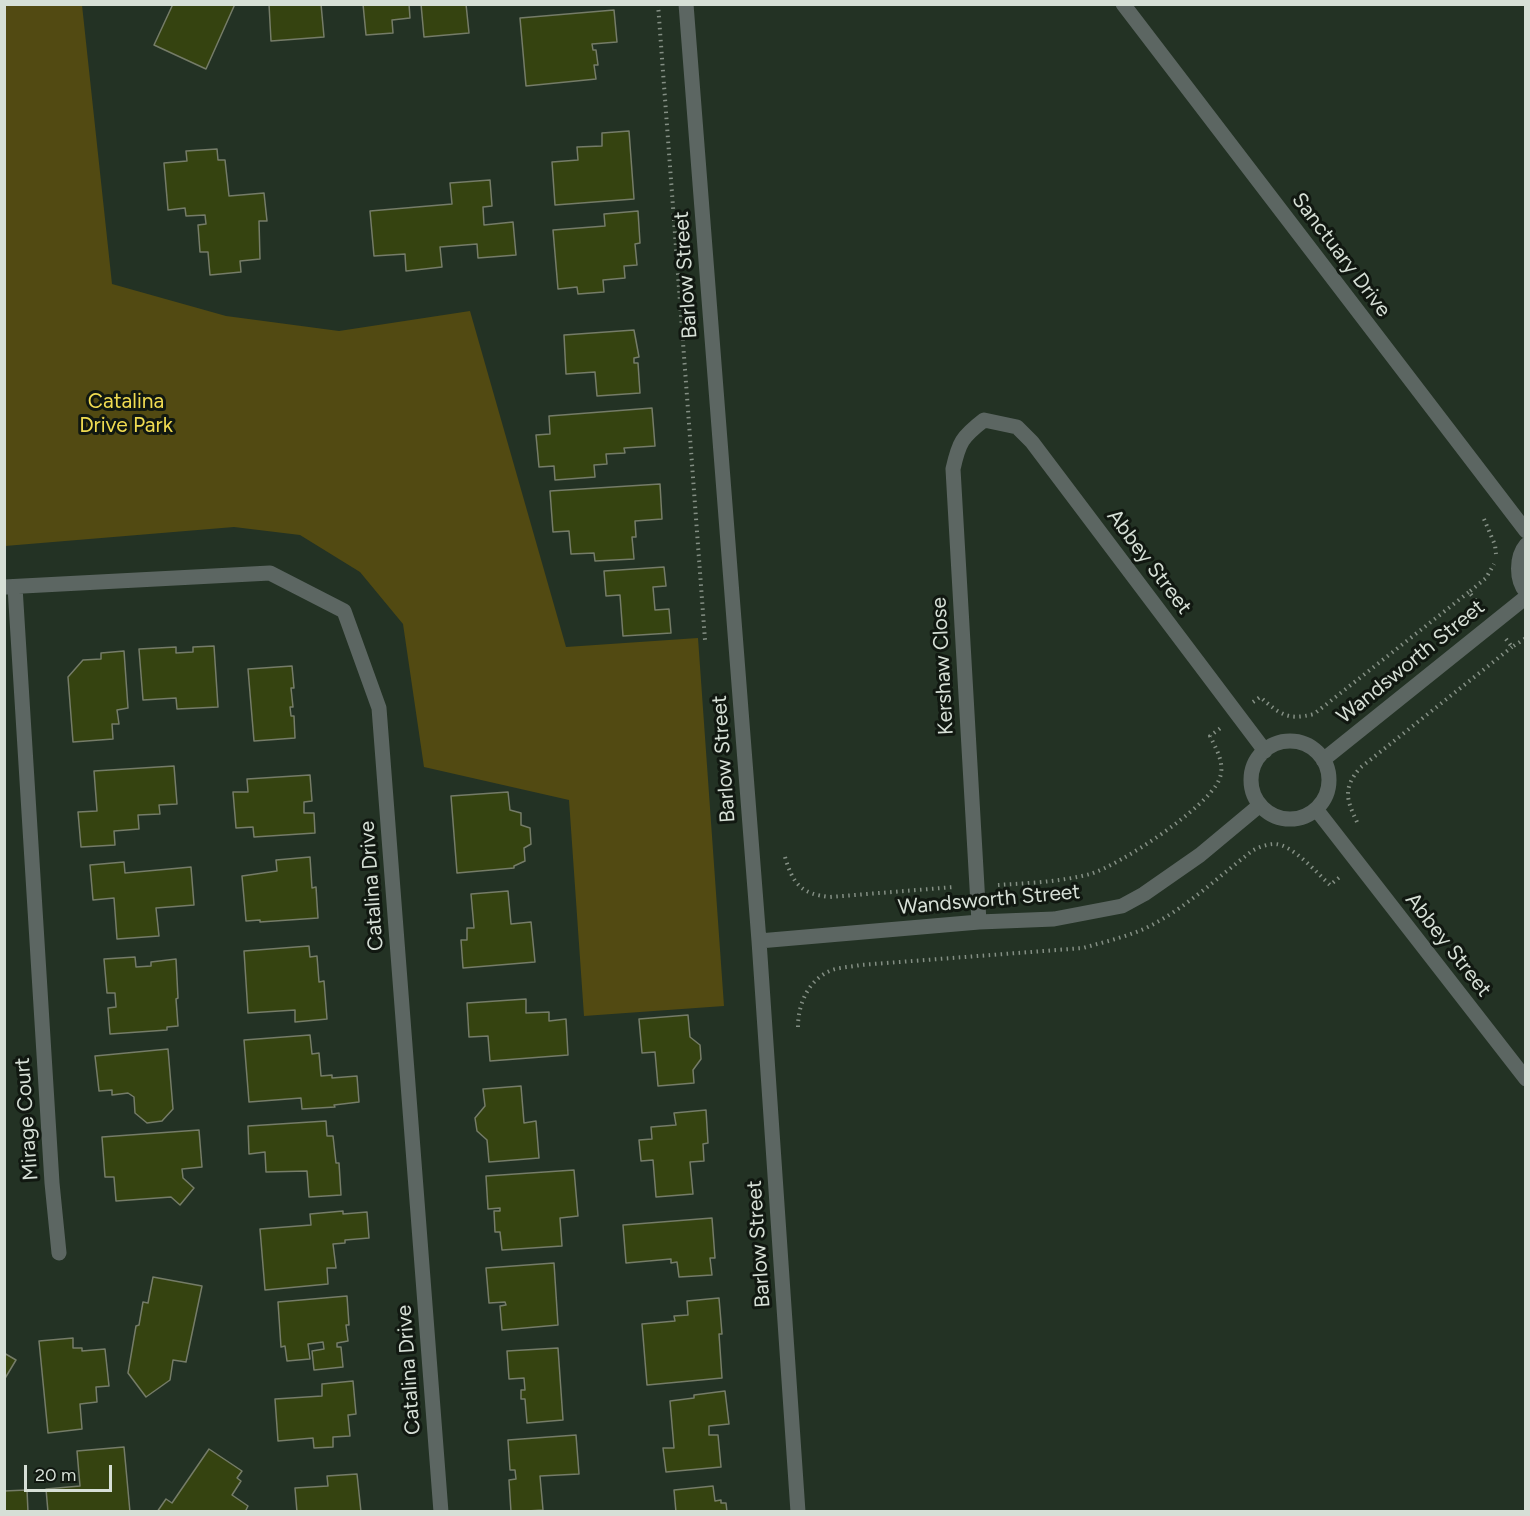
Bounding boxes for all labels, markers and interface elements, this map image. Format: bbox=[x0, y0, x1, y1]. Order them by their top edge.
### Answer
street label: Sanctuary Drive bbox=[1286, 188, 1396, 322]
street label: Barlow Street bbox=[669, 210, 703, 340]
park label: Catalina Drive Park bbox=[79, 389, 173, 439]
street label: Abbey Street bbox=[1101, 504, 1197, 620]
street label: Wandsworth Street bbox=[1332, 595, 1490, 729]
street label: Kershaw Close bbox=[927, 596, 959, 736]
street label: Barlow Street bbox=[707, 694, 741, 824]
street label: Catalina Drive bbox=[355, 820, 389, 952]
street label: Wandsworth Street bbox=[897, 879, 1081, 921]
street label: Abbey Street bbox=[1400, 888, 1496, 1002]
street label: Mirage Court bbox=[10, 1057, 44, 1181]
street label: Barlow Street bbox=[742, 1179, 776, 1309]
street label: Catalina Drive bbox=[392, 1304, 426, 1436]
scale bar bbox=[27, 1453, 116, 1491]
text: 20 m bbox=[35, 1464, 76, 1486]

